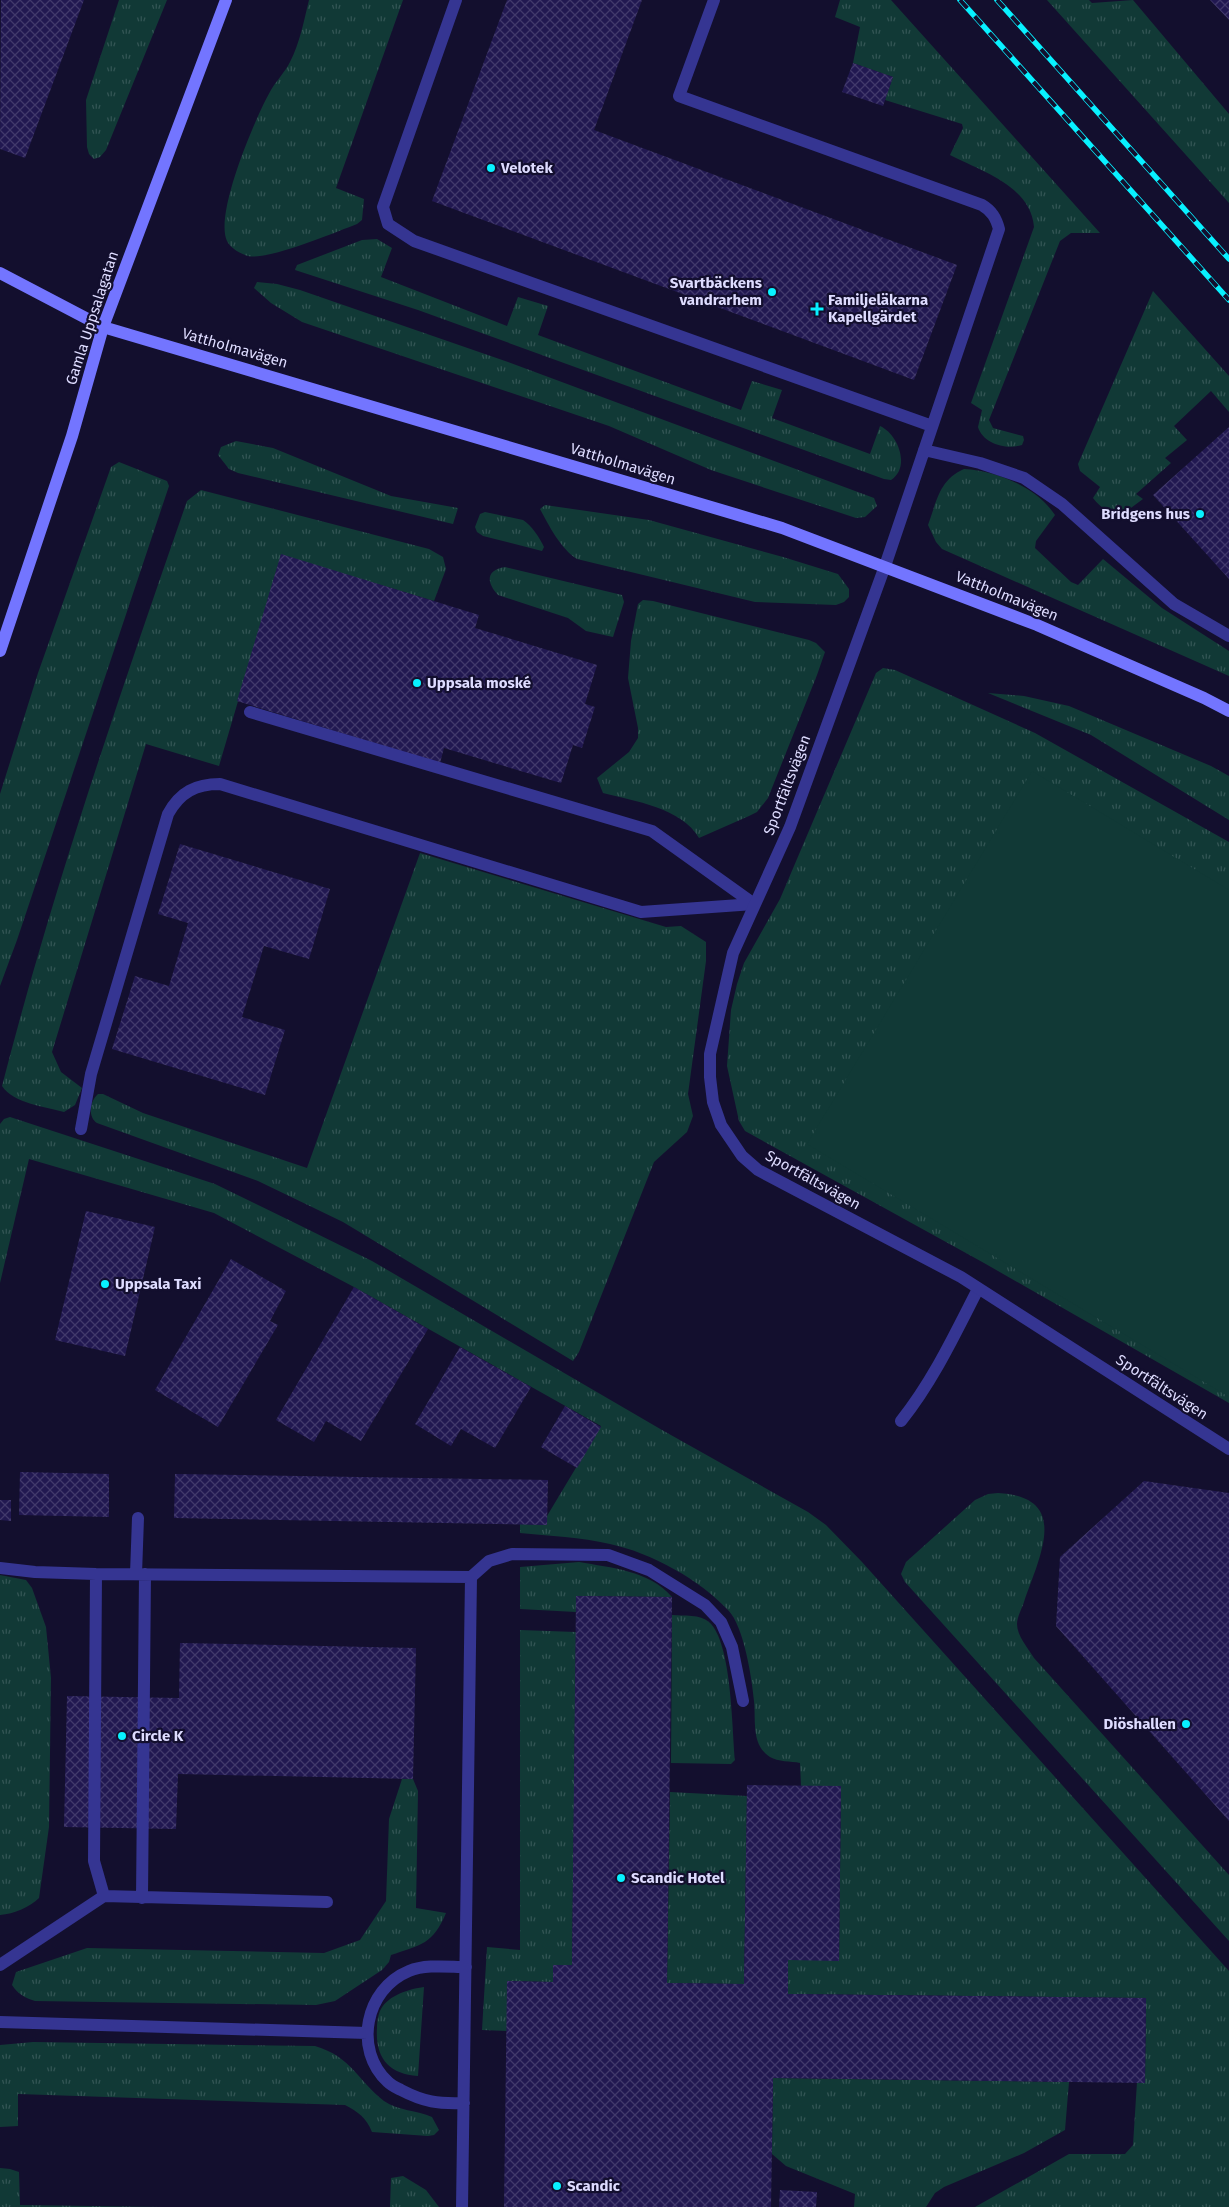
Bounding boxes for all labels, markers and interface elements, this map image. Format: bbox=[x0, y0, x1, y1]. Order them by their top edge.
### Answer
place label: Velotek bbox=[500, 159, 553, 177]
marker: Velotek bbox=[485, 162, 497, 174]
street label: Gamla Uppsalagatan bbox=[62, 249, 122, 387]
place label: Svartbäckens vandrarhem bbox=[670, 274, 762, 309]
marker: Svartbäckens vandrarhem bbox=[766, 286, 778, 298]
place label: Familjeläkarna Kapellgärdet bbox=[828, 291, 928, 326]
marker: Familjeläkarna Kapellgärdet bbox=[810, 302, 824, 316]
street label: Vattholmavägen bbox=[180, 324, 290, 372]
street label: Vattholmavägen bbox=[568, 439, 678, 489]
place label: Bridgens hus bbox=[1101, 505, 1190, 523]
marker: Bridgens hus bbox=[1194, 508, 1206, 520]
street label: Vattholmavägen bbox=[953, 567, 1061, 625]
place label: Uppsala moské bbox=[427, 674, 531, 692]
marker: Uppsala moské bbox=[411, 677, 423, 689]
street label: Sportfältsvägen bbox=[760, 732, 814, 838]
street label: Sportfältsvägen bbox=[762, 1146, 864, 1214]
place label: Uppsala Taxi bbox=[115, 1275, 201, 1293]
marker: Uppsala Taxi bbox=[99, 1278, 111, 1290]
street label: Sportfältsvägen bbox=[1113, 1351, 1211, 1423]
place label: Diöshallen bbox=[1104, 1715, 1176, 1733]
marker: Diöshallen bbox=[1180, 1718, 1192, 1730]
place label: Circle K bbox=[132, 1727, 184, 1745]
marker: Circle K bbox=[116, 1730, 128, 1742]
place label: Scandic Hotel bbox=[631, 1869, 725, 1887]
marker: Scandic Hotel bbox=[615, 1872, 627, 1884]
place label: Scandic bbox=[567, 2177, 621, 2195]
marker: Scandic bbox=[551, 2180, 563, 2192]

